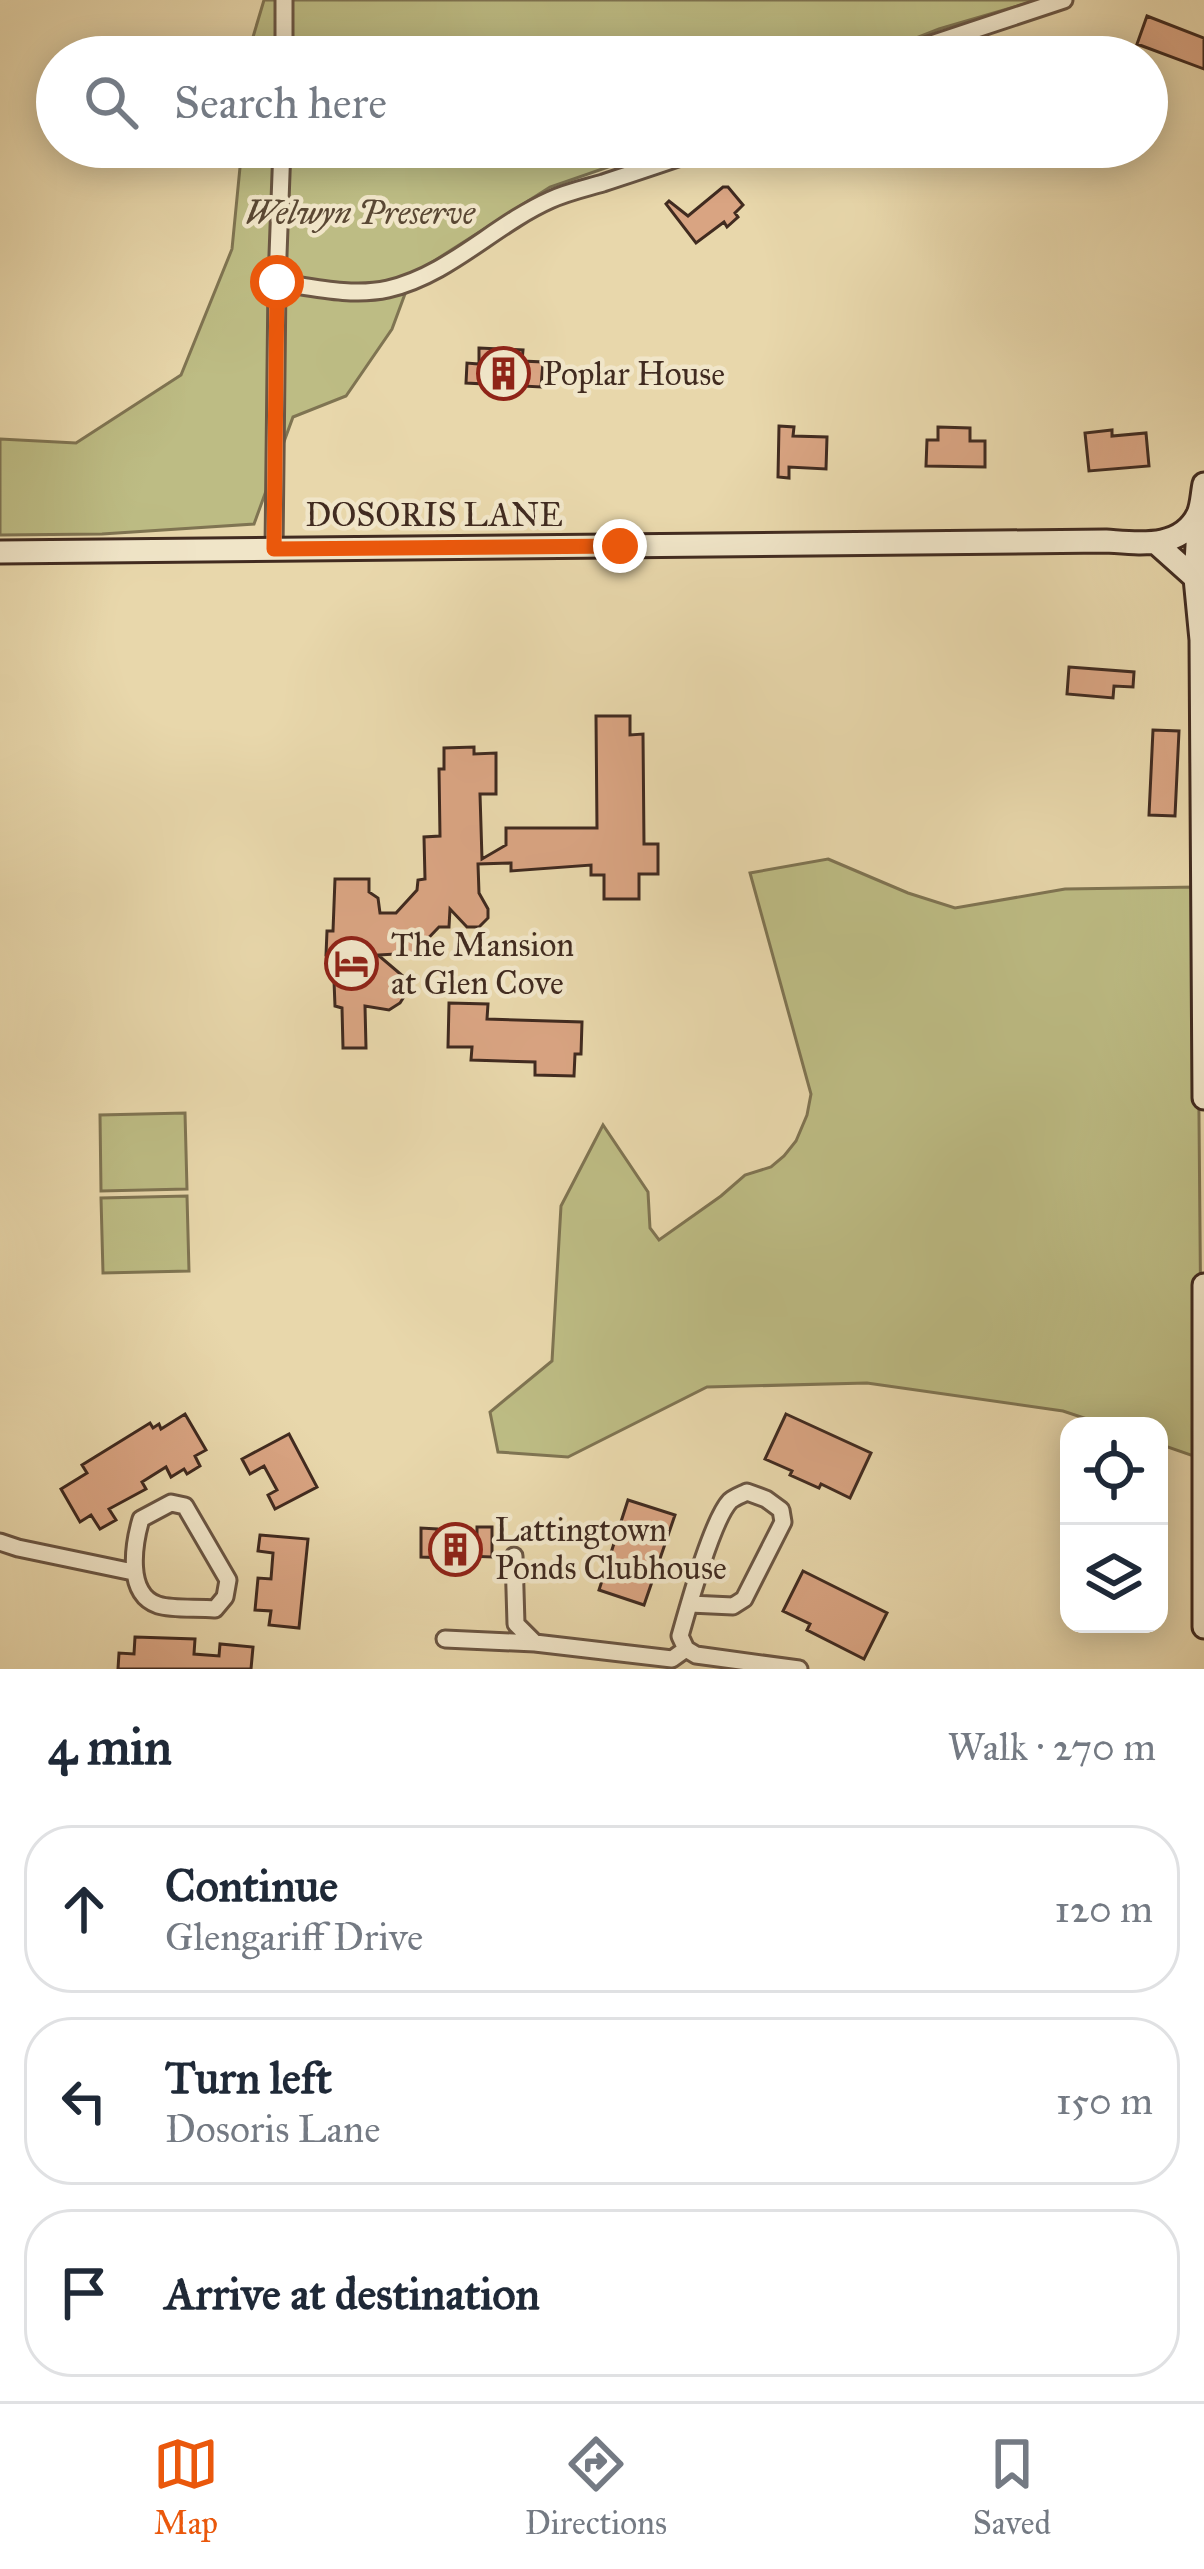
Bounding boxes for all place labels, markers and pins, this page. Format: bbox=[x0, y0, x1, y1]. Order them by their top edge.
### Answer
building icon: Poplar House bbox=[476, 346, 532, 402]
place label: Poplar House bbox=[543, 354, 725, 394]
place label: The Mansion at Glen Cove bbox=[391, 925, 574, 1003]
hotel icon: The Mansion at Glen Cove bbox=[324, 936, 380, 992]
place label: Lattingtown Ponds Clubhouse bbox=[495, 1510, 727, 1588]
building icon: Lattingtown Ponds Clubhouse bbox=[428, 1521, 484, 1577]

